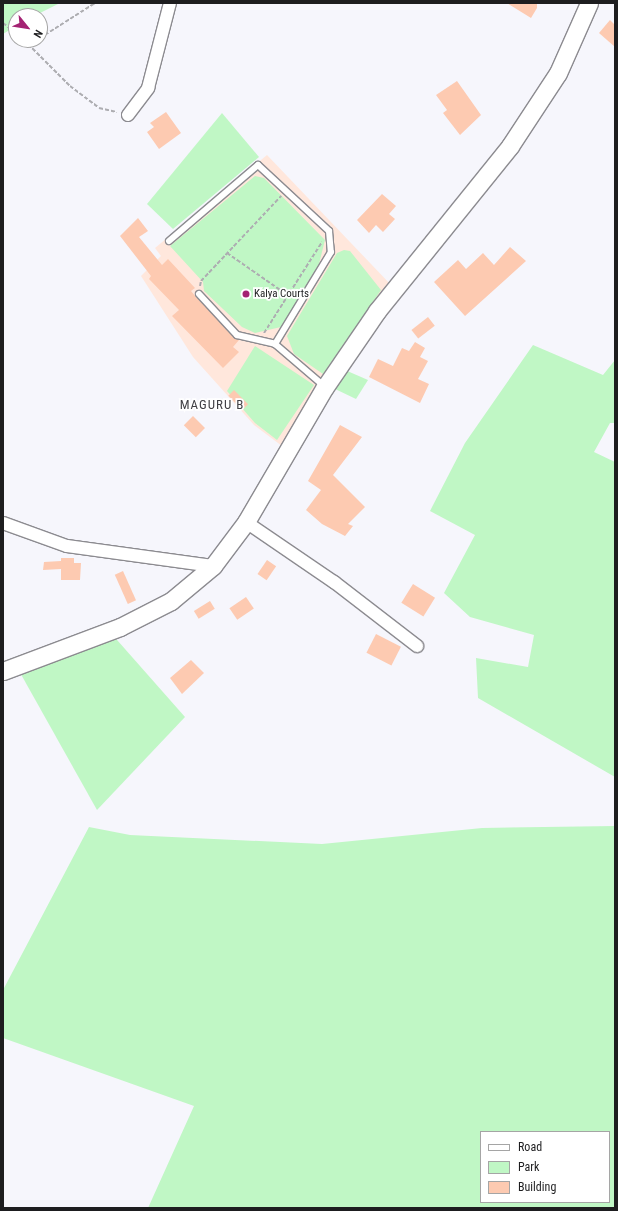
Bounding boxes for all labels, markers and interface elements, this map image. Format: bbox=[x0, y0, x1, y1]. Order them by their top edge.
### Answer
north arrow bbox=[8, 8, 48, 48]
text: N bbox=[31, 28, 45, 40]
place label: Kalya Courts bbox=[254, 287, 309, 301]
marker: Kalya Courts bbox=[241, 289, 251, 299]
district label: MAGURU B bbox=[180, 397, 244, 413]
legend bbox=[480, 1131, 610, 1203]
text: Road bbox=[518, 1140, 542, 1154]
text: Park bbox=[518, 1160, 539, 1174]
text: Building bbox=[518, 1180, 556, 1194]

